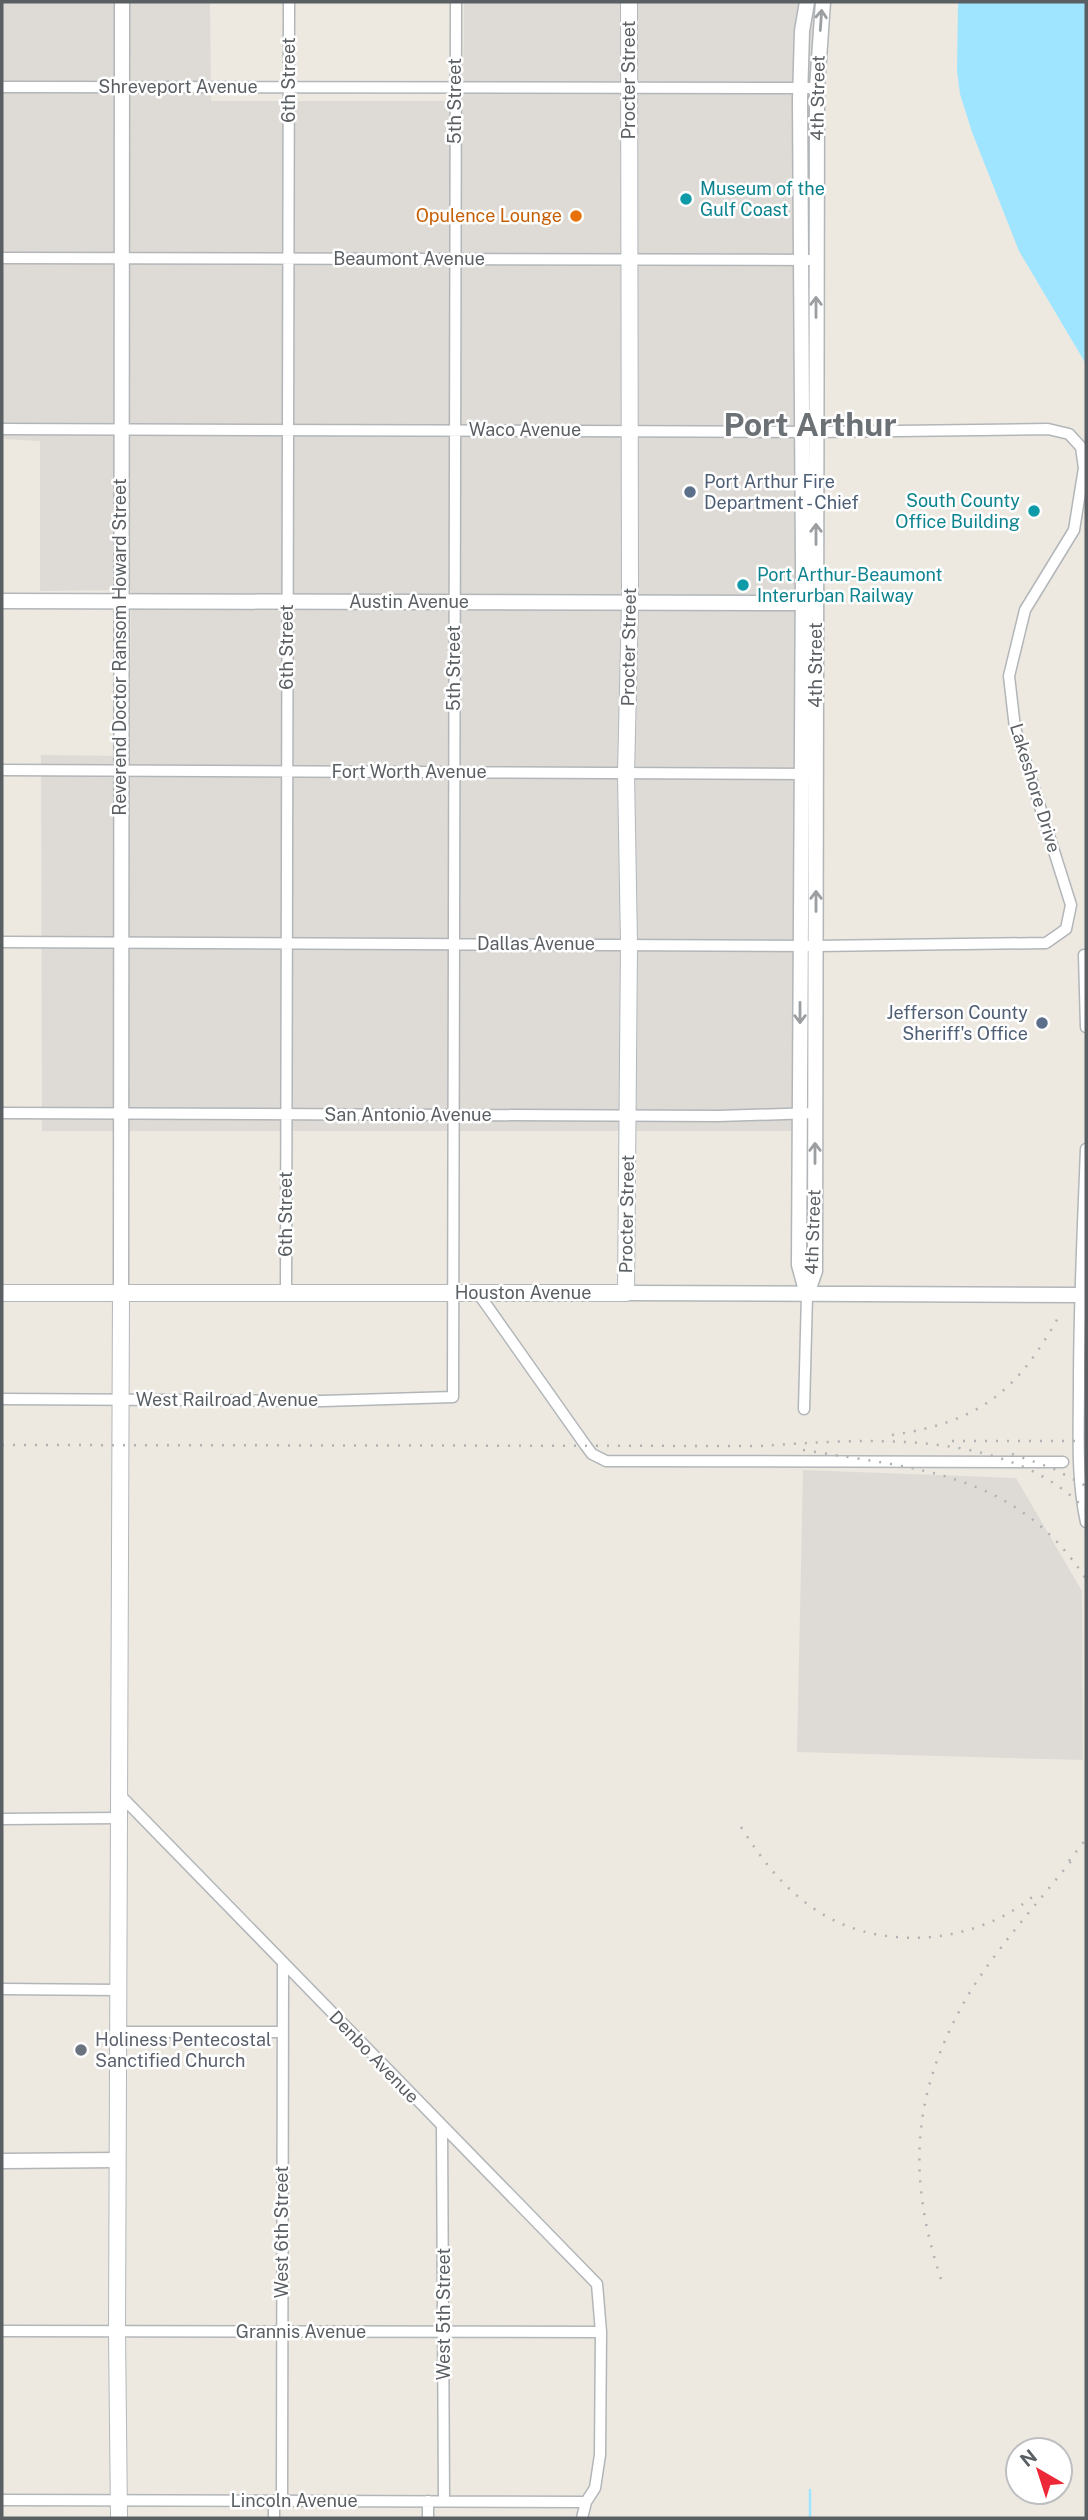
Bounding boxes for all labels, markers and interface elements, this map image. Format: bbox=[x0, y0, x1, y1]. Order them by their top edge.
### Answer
one-way arrow bbox=[815, 9, 828, 32]
street label: Procter Street bbox=[618, 21, 639, 139]
street label: 6th Street bbox=[278, 37, 299, 123]
street label: 4th Street bbox=[806, 55, 829, 141]
street label: 5th Street bbox=[444, 58, 465, 144]
street label: Shreveport Avenue bbox=[98, 76, 258, 97]
place label: Museum of the Gulf Coast bbox=[700, 178, 825, 220]
marker: Museum of the Gulf Coast bbox=[678, 191, 694, 207]
place label: Opulence Lounge bbox=[416, 205, 562, 226]
marker: Opulence Lounge bbox=[568, 208, 584, 224]
street label: Beaumont Avenue bbox=[333, 248, 485, 269]
one-way arrow bbox=[809, 296, 823, 319]
district label: Port Arthur bbox=[723, 406, 897, 443]
street label: Waco Avenue bbox=[469, 419, 581, 440]
place label: Port Arthur Fire Department - Chief bbox=[704, 471, 859, 513]
street label: Reverend Doctor Ransom Howard Street bbox=[109, 478, 130, 816]
marker: Port Arthur Fire Department - Chief bbox=[682, 484, 698, 500]
place label: South County Office Building bbox=[895, 490, 1020, 532]
marker: South County Office Building bbox=[1026, 503, 1042, 519]
one-way arrow bbox=[809, 523, 823, 546]
place label: Port Arthur-Beaumont Interurban Railway bbox=[757, 564, 943, 606]
marker: Port Arthur-Beaumont Interurban Railway bbox=[735, 577, 751, 593]
street label: Procter Street bbox=[617, 587, 640, 707]
street label: Austin Avenue bbox=[349, 591, 469, 612]
street label: 6th Street bbox=[276, 604, 297, 690]
street label: 4th Street bbox=[805, 622, 826, 708]
street label: 5th Street bbox=[443, 625, 464, 711]
street label: Lakeshore Drive bbox=[1006, 721, 1065, 855]
street label: Fort Worth Avenue bbox=[331, 761, 487, 782]
one-way arrow bbox=[809, 890, 823, 913]
street label: Dallas Avenue bbox=[477, 933, 595, 954]
one-way arrow bbox=[793, 1002, 807, 1025]
place label: Jefferson County Sheriff's Office bbox=[887, 1002, 1028, 1044]
marker: Jefferson County Sheriff's Office bbox=[1034, 1015, 1050, 1031]
street label: San Antonio Avenue bbox=[324, 1104, 492, 1125]
one-way arrow bbox=[808, 1142, 822, 1165]
street label: Procter Street bbox=[615, 1154, 638, 1274]
street label: 6th Street bbox=[275, 1171, 296, 1257]
street label: 4th Street bbox=[801, 1189, 824, 1275]
street label: Houston Avenue bbox=[455, 1282, 591, 1303]
street label: West Railroad Avenue bbox=[136, 1389, 318, 1410]
street label: Denbo Avenue bbox=[325, 2006, 424, 2107]
place label: Holiness Pentecostal Sanctified Church bbox=[95, 2029, 271, 2071]
marker: Holiness Pentecostal Sanctified Church bbox=[73, 2042, 89, 2058]
street label: West 6th Street bbox=[271, 2166, 292, 2298]
street label: West 5th Street bbox=[433, 2248, 454, 2380]
street label: Grannis Avenue bbox=[236, 2321, 366, 2342]
north arrow bbox=[1004, 2436, 1074, 2506]
text: N bbox=[1016, 2445, 1041, 2471]
street label: Lincoln Avenue bbox=[230, 2490, 358, 2511]

